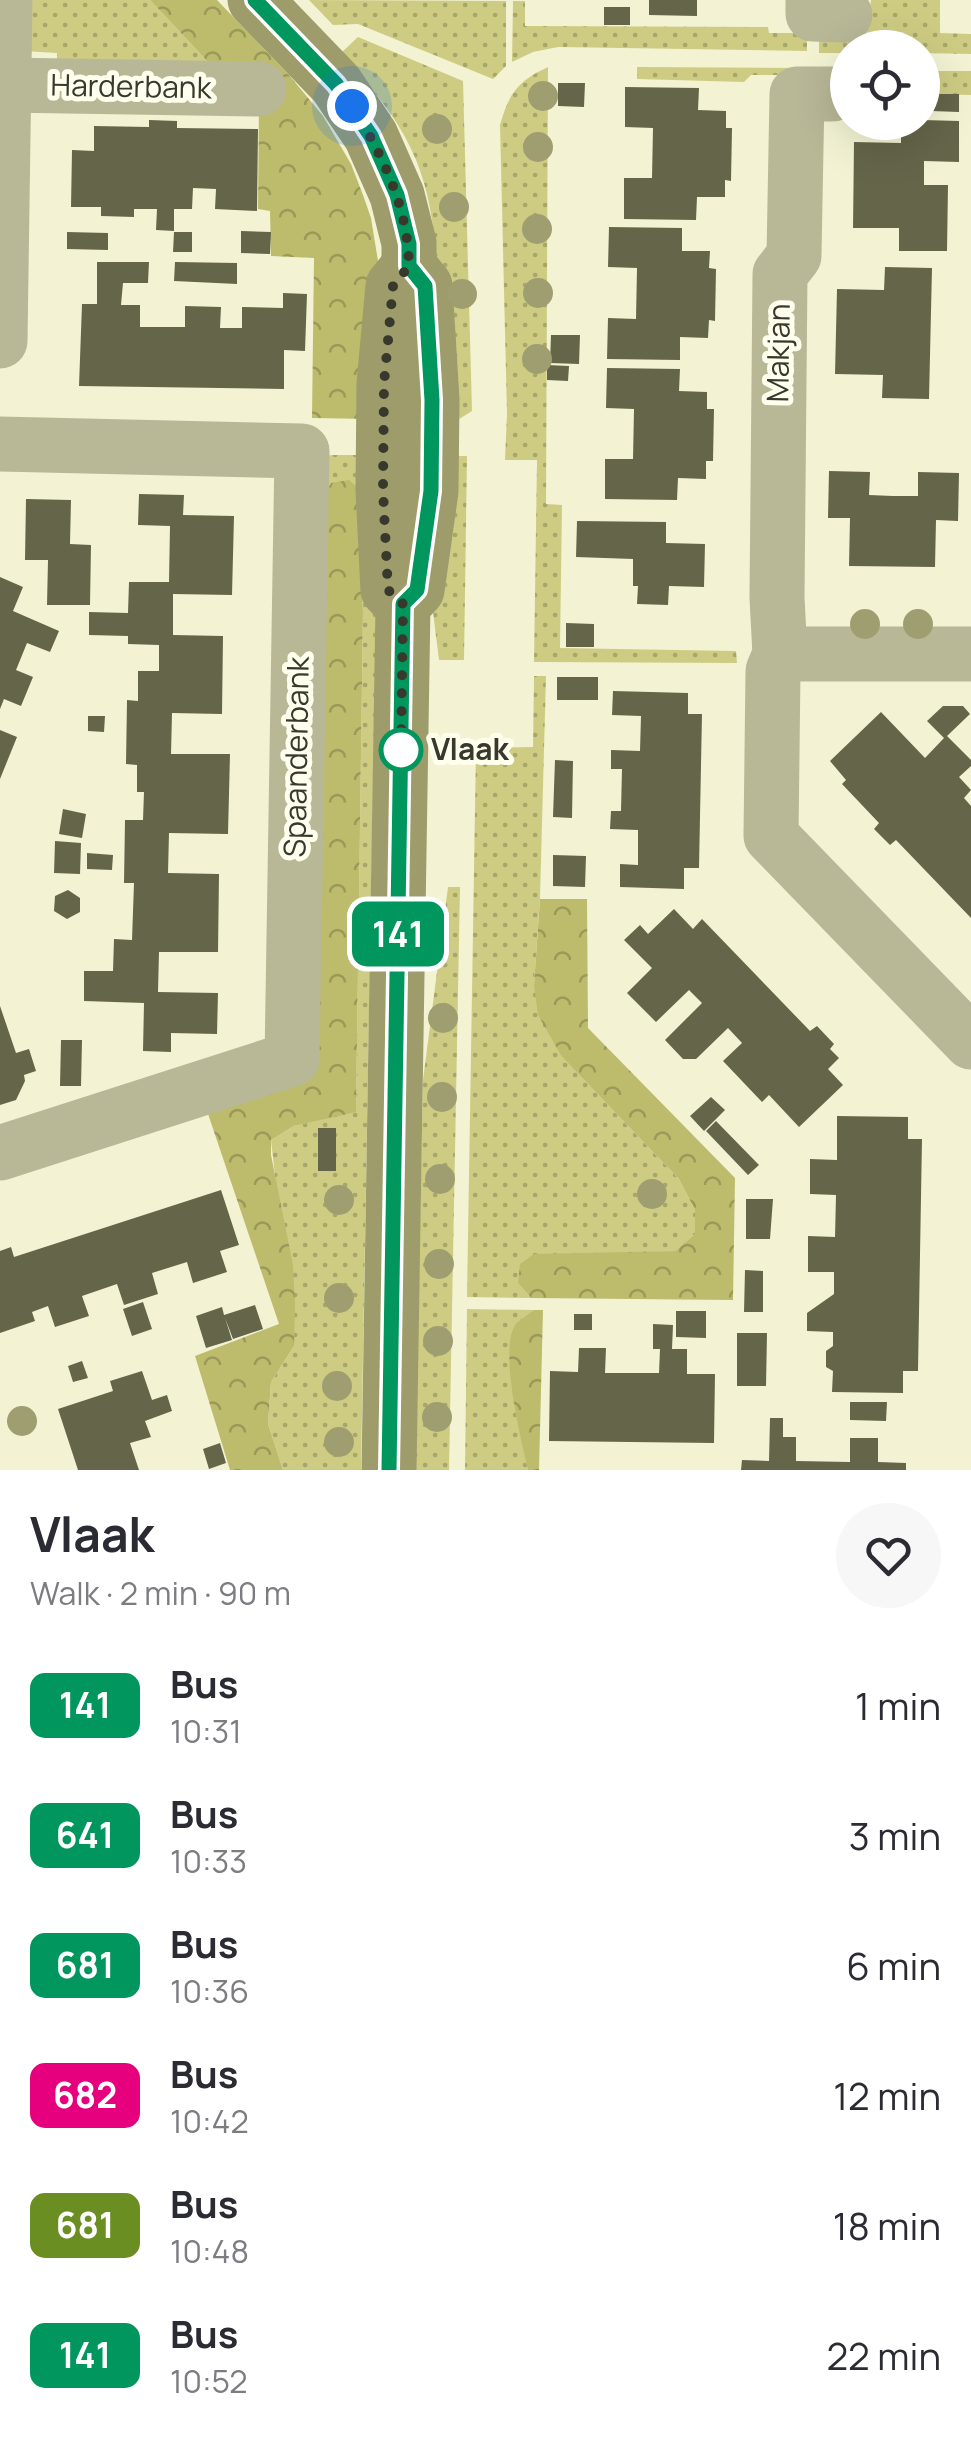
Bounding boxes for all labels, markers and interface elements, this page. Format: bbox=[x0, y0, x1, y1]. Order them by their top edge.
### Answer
map controls bbox=[830, 30, 940, 140]
button: locate bbox=[830, 30, 940, 140]
street label: Harderbank bbox=[50, 64, 213, 107]
your location bbox=[327, 81, 377, 131]
street label: Makjan bbox=[756, 303, 799, 403]
street label: Spaanderbank bbox=[273, 655, 318, 858]
place label: Vlaak bbox=[431, 728, 510, 769]
marker: Vlaak bbox=[380, 729, 422, 771]
line badge: 141 bbox=[340, 902, 456, 966]
text: 141 bbox=[372, 910, 424, 958]
text: Vlaak bbox=[30, 1501, 154, 1566]
button: heart bbox=[836, 1503, 941, 1608]
text: Walk · 2 min · 90 m bbox=[30, 1571, 291, 1615]
text: Bus bbox=[170, 1657, 238, 1709]
text: 1 min bbox=[855, 1679, 941, 1731]
text: 141 bbox=[59, 1681, 111, 1729]
text: 10:31 bbox=[170, 1709, 242, 1753]
text: Bus bbox=[170, 1787, 238, 1839]
text: 3 min bbox=[849, 1809, 941, 1861]
text: 641 bbox=[56, 1811, 114, 1859]
text: 10:33 bbox=[170, 1839, 247, 1883]
text: Bus bbox=[170, 1917, 238, 1969]
text: 6 min bbox=[846, 1939, 941, 1991]
text: 681 bbox=[56, 1941, 114, 1989]
text: 10:36 bbox=[170, 1969, 249, 2013]
text: Bus bbox=[170, 2047, 238, 2099]
text: 12 min bbox=[833, 2069, 941, 2121]
text: 682 bbox=[53, 2071, 117, 2119]
text: 10:42 bbox=[170, 2099, 249, 2143]
text: Bus bbox=[170, 2177, 238, 2229]
text: 18 min bbox=[833, 2199, 941, 2251]
text: 681 bbox=[56, 2201, 114, 2249]
text: 10:48 bbox=[170, 2229, 249, 2273]
text: Bus bbox=[170, 2307, 238, 2359]
text: 22 min bbox=[826, 2329, 941, 2381]
text: 141 bbox=[59, 2331, 111, 2379]
text: 10:52 bbox=[170, 2359, 247, 2403]

